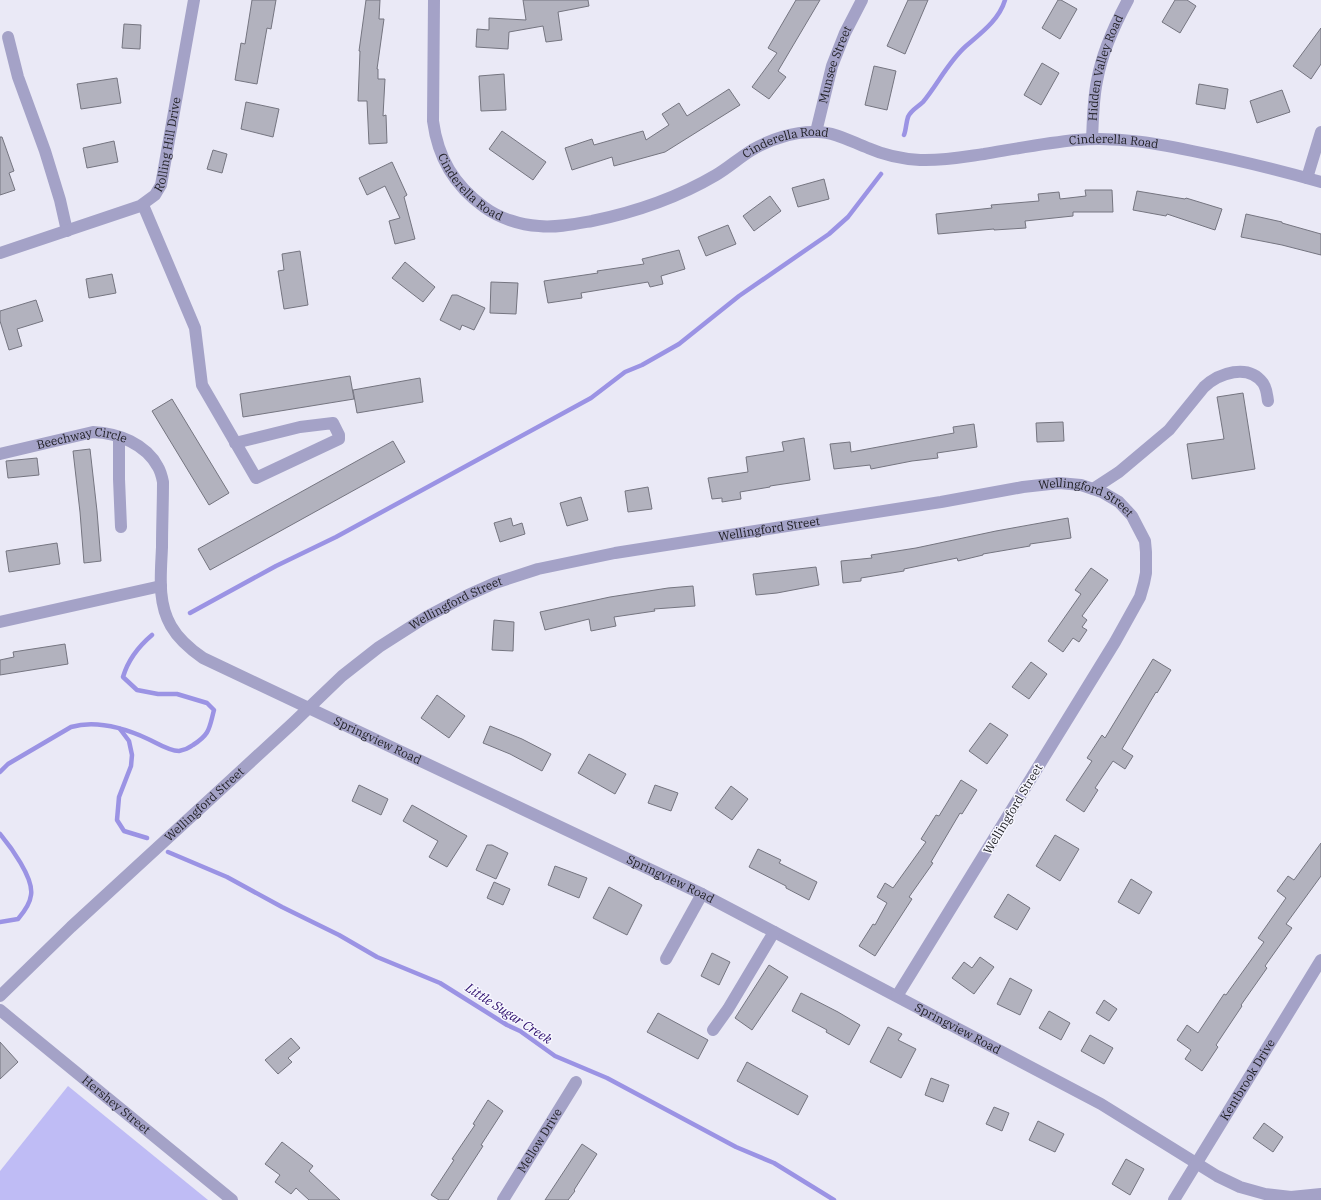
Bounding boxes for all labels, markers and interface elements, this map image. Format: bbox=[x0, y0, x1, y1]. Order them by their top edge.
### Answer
street label: Hidden Valley Road bbox=[1085, 12, 1126, 121]
street label: Munsee Street bbox=[815, 23, 854, 105]
street label: Rolling Hill Drive bbox=[151, 96, 184, 195]
street label: Cinderella Road bbox=[739, 124, 830, 161]
street label: Cinderella Road bbox=[1068, 131, 1160, 151]
street label: Cinderella Road bbox=[435, 151, 506, 224]
street label: Beechway Circle bbox=[35, 424, 130, 452]
street label: Wellingford Street bbox=[1037, 475, 1137, 520]
street label: Wellingford Street bbox=[717, 513, 821, 544]
street label: Wellingford Street bbox=[406, 573, 504, 633]
street label: Springview Road bbox=[332, 713, 424, 767]
street label: Wellingford Street bbox=[980, 761, 1045, 857]
street label: Wellingford Street bbox=[161, 764, 247, 844]
street label: Springview Road bbox=[624, 851, 717, 906]
water label: Little Sugar Creek bbox=[461, 979, 555, 1048]
street label: Springview Road bbox=[912, 999, 1004, 1057]
street label: Kentbrook Drive bbox=[1217, 1036, 1278, 1123]
street label: Hershey Street bbox=[79, 1072, 154, 1137]
street label: Mellow Drive bbox=[514, 1105, 565, 1175]

